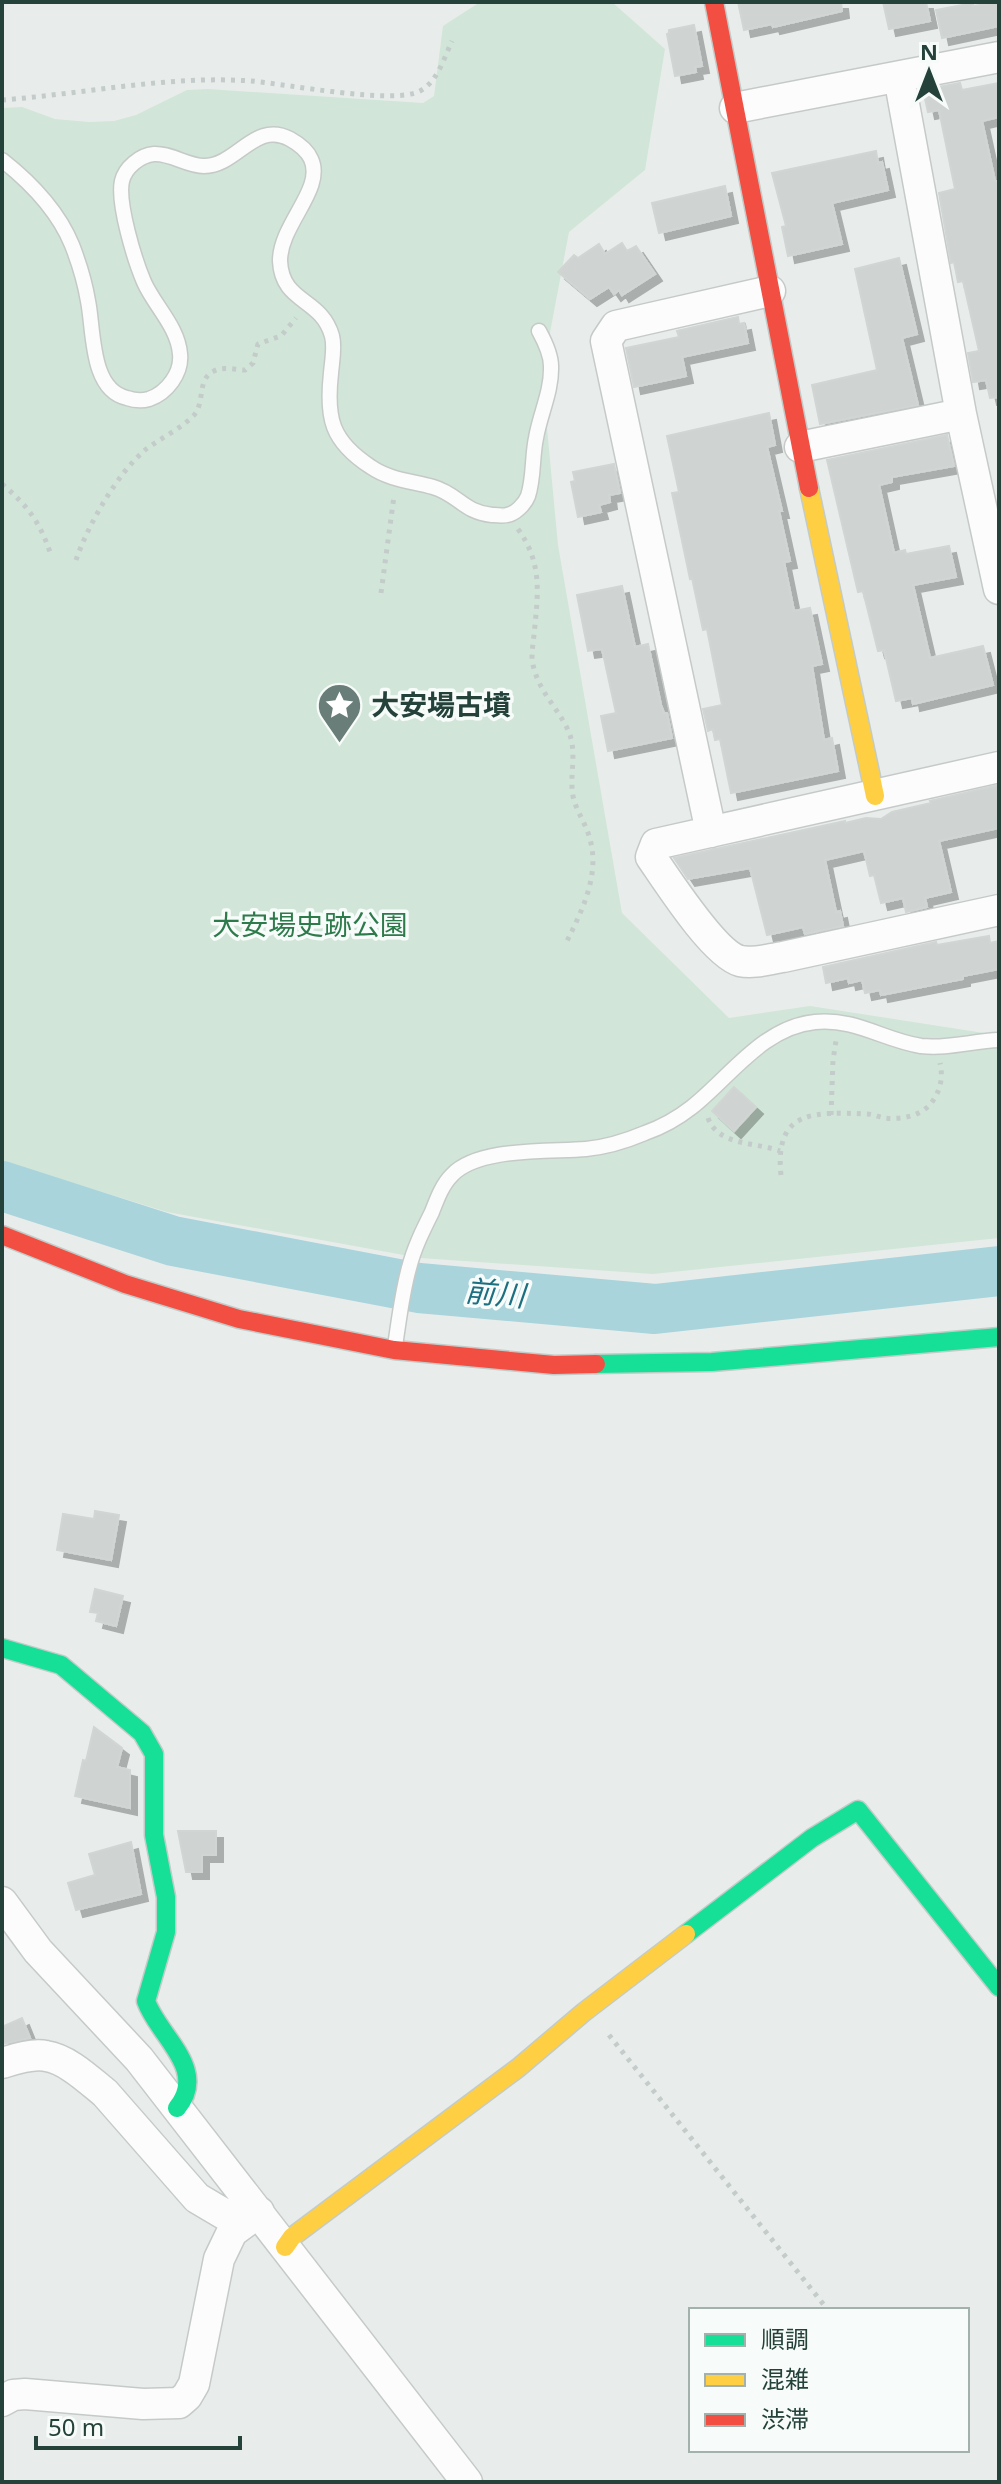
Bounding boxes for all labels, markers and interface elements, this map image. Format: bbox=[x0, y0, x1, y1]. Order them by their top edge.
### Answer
north arrow bbox=[889, 32, 969, 112]
text: N bbox=[920, 36, 938, 66]
place icon: 大安場古墳 bbox=[316, 681, 364, 744]
place label: 大安場古墳 bbox=[371, 685, 511, 723]
park label: 大安場史跡公園 bbox=[212, 905, 408, 943]
water label: 前川 bbox=[463, 1269, 530, 1316]
legend bbox=[689, 2308, 969, 2452]
text: 順調 bbox=[761, 2322, 809, 2355]
text: 混雑 bbox=[761, 2362, 809, 2395]
scale bar bbox=[36, 2400, 240, 2450]
text: 渋滞 bbox=[761, 2402, 809, 2435]
text: 50 m bbox=[48, 2410, 104, 2443]

